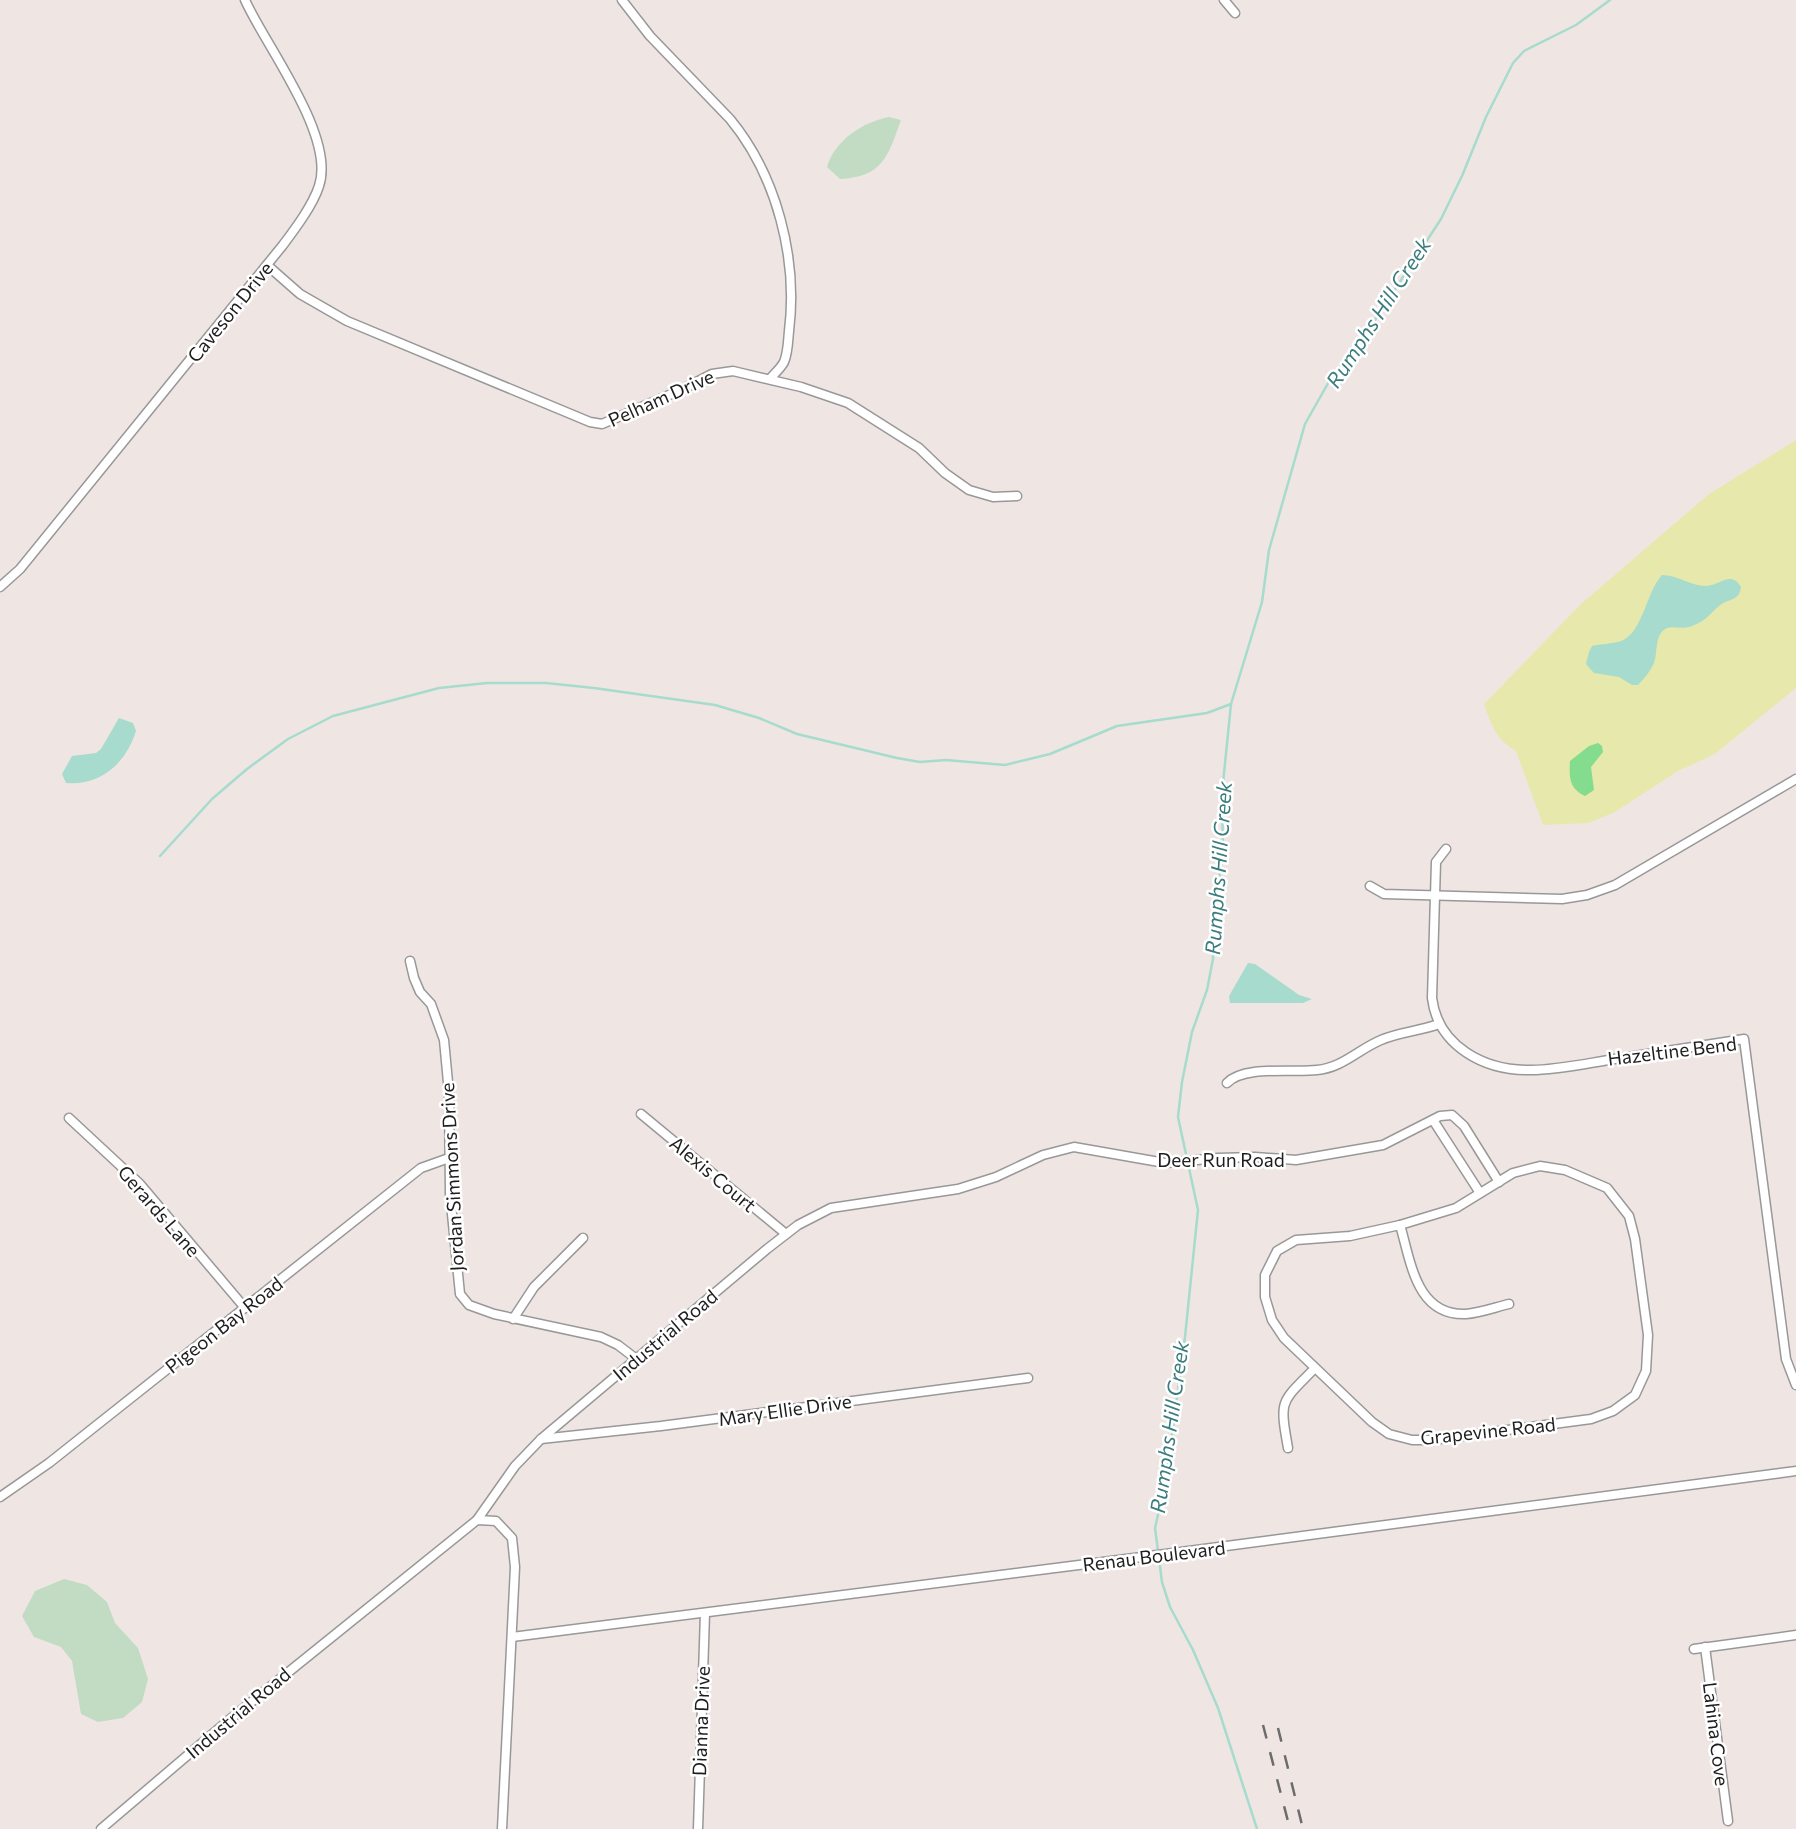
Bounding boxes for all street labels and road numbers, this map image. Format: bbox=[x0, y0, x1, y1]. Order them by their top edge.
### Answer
street label: Caveson Drive bbox=[182, 257, 277, 367]
street label: Pelham Drive bbox=[604, 364, 717, 431]
street label: Hazeltine Bend bbox=[1606, 1031, 1738, 1070]
street label: Jordan Simmons Drive bbox=[435, 1082, 468, 1272]
street label: Alexis Court bbox=[665, 1131, 761, 1216]
street label: Deer Run Road bbox=[1157, 1148, 1285, 1171]
street label: Gerards Lane bbox=[113, 1160, 205, 1261]
street label: Pigeon Bay Road bbox=[160, 1272, 287, 1378]
street label: Industrial Road bbox=[608, 1284, 722, 1385]
street label: Mary Ellie Drive bbox=[717, 1389, 853, 1430]
street label: Grapevine Road bbox=[1419, 1412, 1557, 1449]
street label: Renau Boulevard bbox=[1081, 1535, 1227, 1576]
street label: Industrial Road bbox=[181, 1662, 295, 1763]
street label: Dianna Drive bbox=[687, 1666, 714, 1776]
street label: Lahina Cove bbox=[1699, 1681, 1734, 1787]

